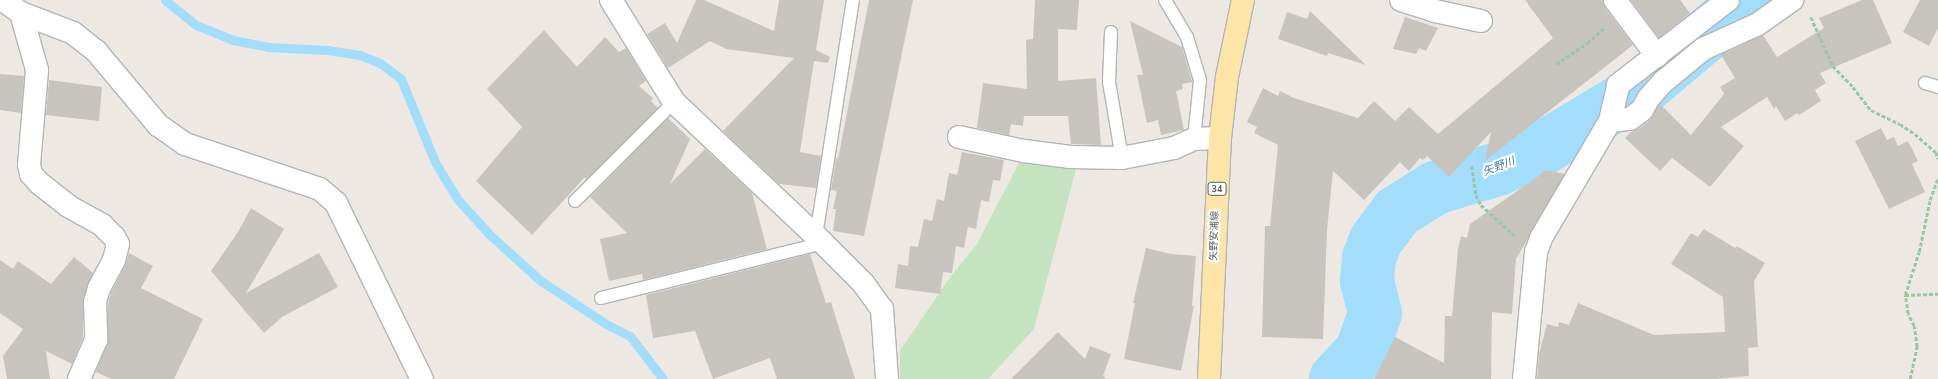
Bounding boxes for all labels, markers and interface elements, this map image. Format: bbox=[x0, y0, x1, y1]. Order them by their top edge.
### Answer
water label: 矢野川 bbox=[1481, 155, 1517, 179]
road number: 34 bbox=[1207, 182, 1227, 196]
street label: 矢野安浦線 bbox=[1208, 211, 1222, 261]

